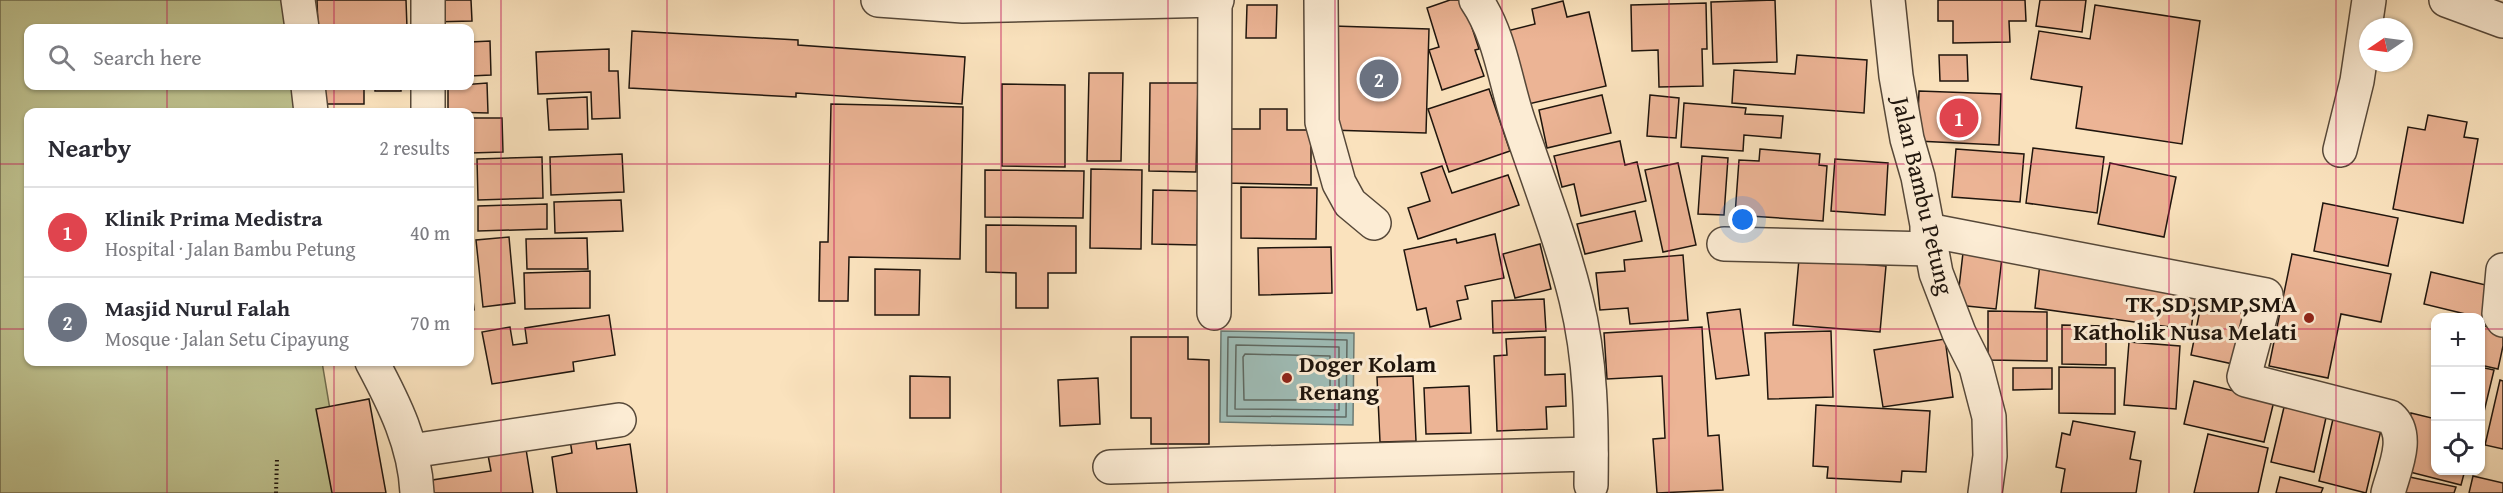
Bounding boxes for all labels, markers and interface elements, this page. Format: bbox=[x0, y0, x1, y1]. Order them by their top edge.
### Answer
north arrow bbox=[2359, 18, 2413, 72]
search box bbox=[24, 24, 474, 90]
icon: search bbox=[45, 41, 78, 74]
text: Search here bbox=[93, 41, 202, 73]
pin: 2 bbox=[1360, 56, 1398, 101]
street label: Jalan Bambu Petung bbox=[1883, 91, 1963, 298]
pin: 1 bbox=[1940, 96, 1978, 140]
text: Nearby bbox=[48, 128, 131, 167]
text: 2 results bbox=[379, 133, 450, 162]
text: Klinik Prima Medistra bbox=[105, 202, 323, 234]
your location bbox=[1728, 205, 1757, 234]
text: 1 bbox=[62, 218, 73, 247]
text: 40 m bbox=[410, 218, 450, 247]
text: Hospital · Jalan Bambu Petung bbox=[105, 234, 355, 263]
place label: TK,SD,SMP,SMA Katholik Nusa Melati bbox=[2073, 286, 2298, 349]
text: Masjid Nurul Falah bbox=[105, 292, 290, 324]
text: 2 bbox=[62, 308, 73, 337]
text: 70 m bbox=[410, 308, 450, 337]
marker: TK,SD,SMP,SMA Katholik Nusa Melati bbox=[2302, 311, 2316, 325]
map controls bbox=[2431, 313, 2485, 475]
button: + bbox=[2431, 313, 2485, 367]
text: Mosque · Jalan Setu Cipayung bbox=[105, 324, 349, 353]
place label: Doger Kolam Renang bbox=[1299, 346, 1437, 409]
button: − bbox=[2431, 367, 2485, 421]
marker: Doger Kolam Renang bbox=[1280, 371, 1294, 385]
button: locate bbox=[2431, 421, 2485, 475]

